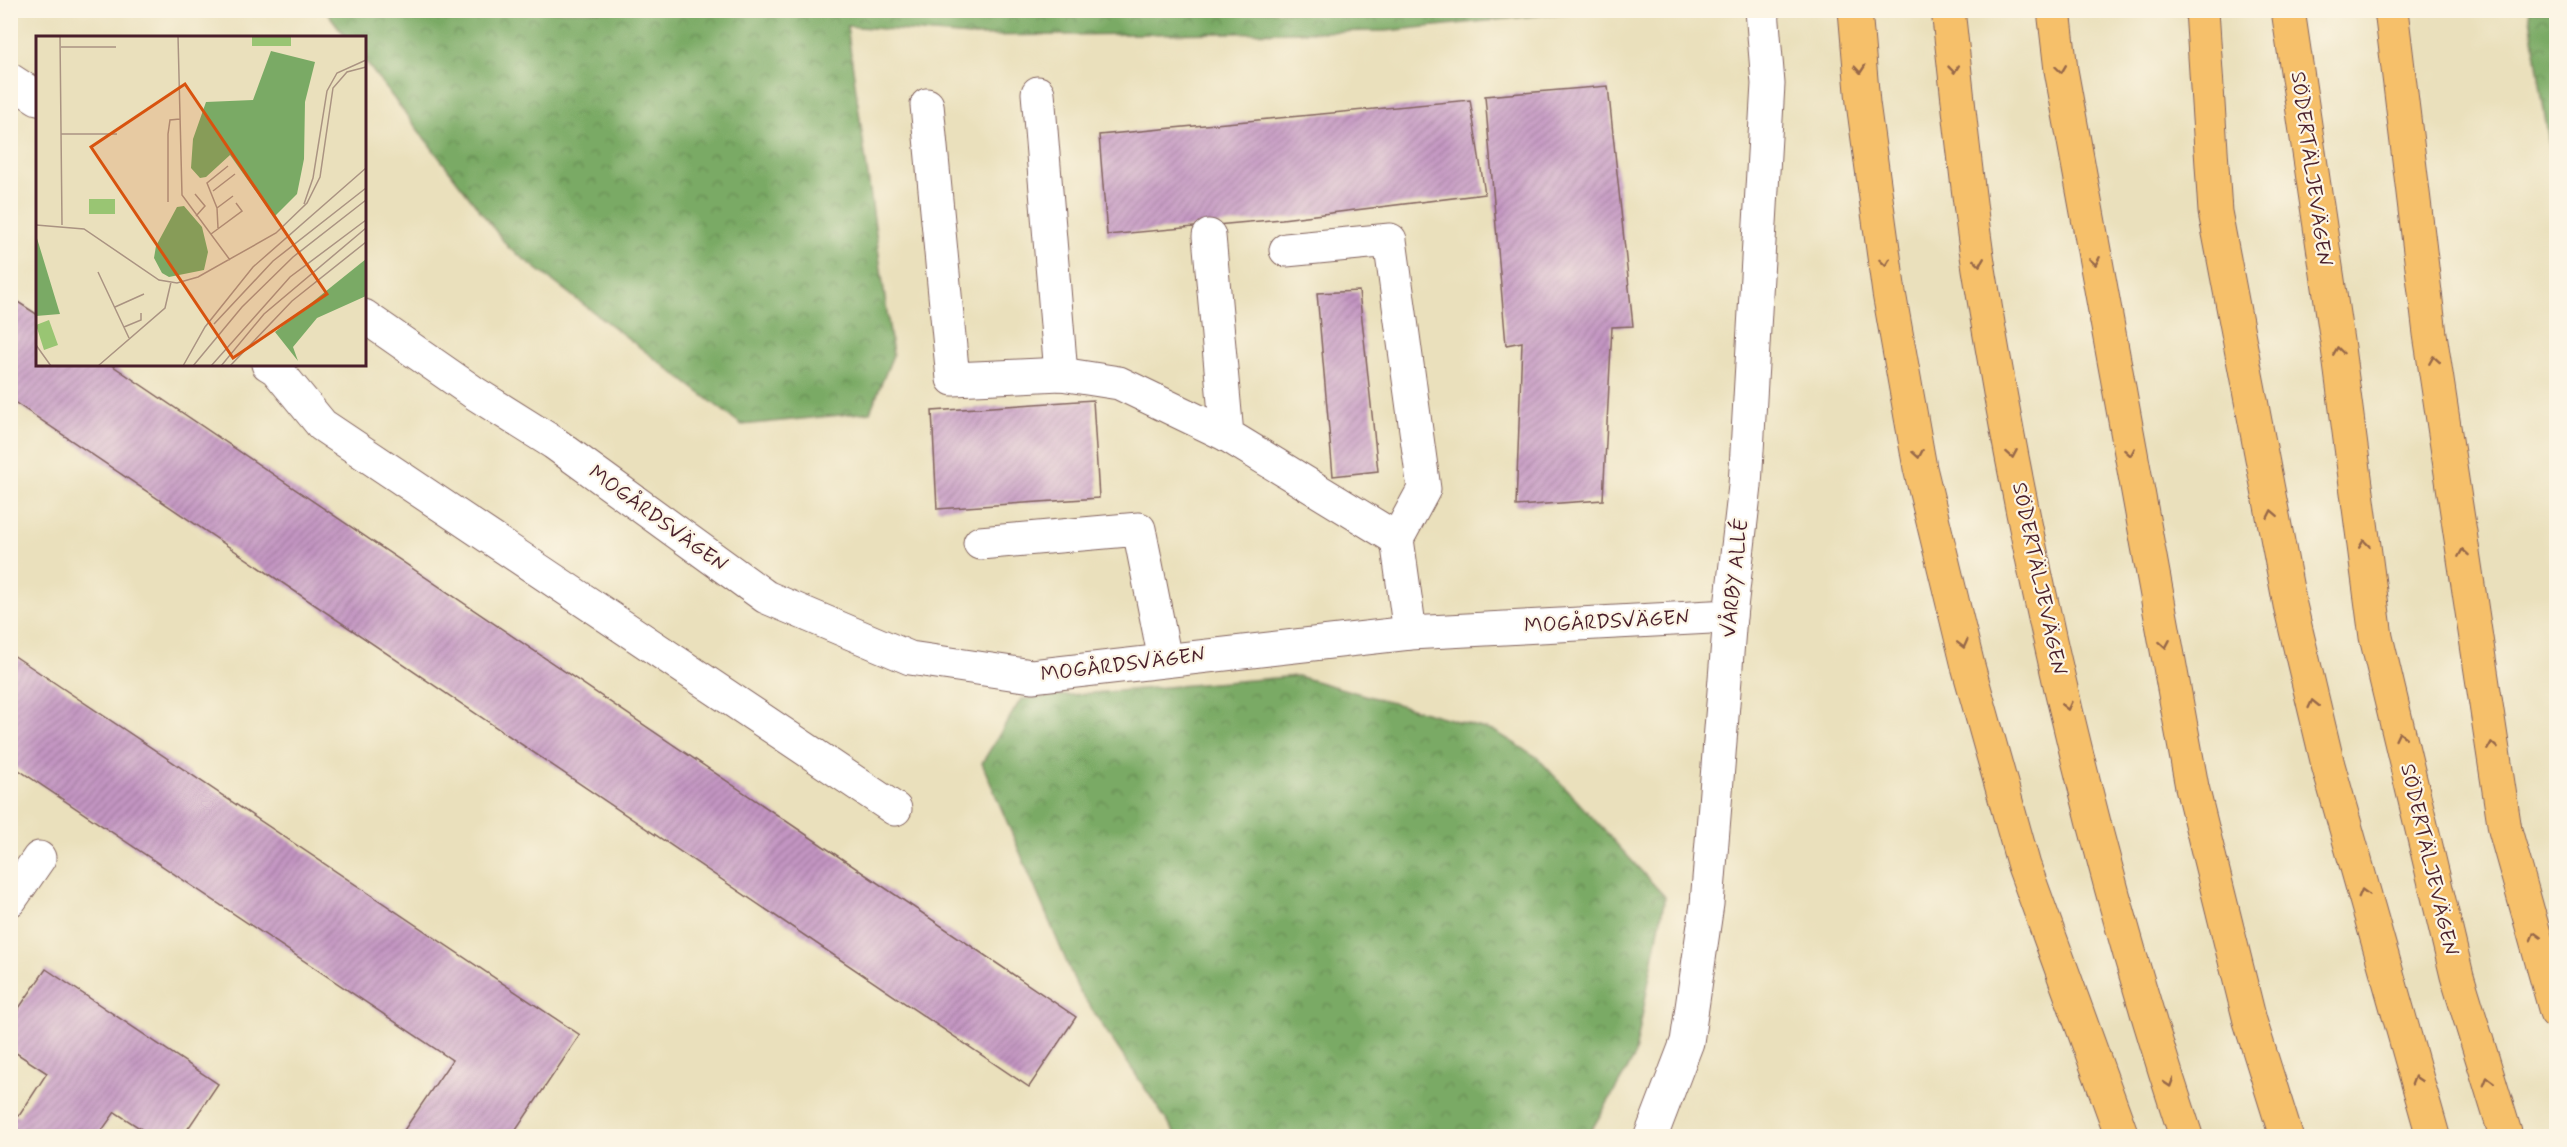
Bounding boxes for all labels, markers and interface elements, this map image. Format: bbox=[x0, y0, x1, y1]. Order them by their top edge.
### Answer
inset map bbox=[36, 36, 366, 366]
one-way arrow bbox=[1853, 64, 1866, 73]
one-way arrow bbox=[1948, 64, 1960, 73]
one-way arrow bbox=[2054, 64, 2067, 73]
street label: SÖDERTÄLJEVÄGEN bbox=[2283, 70, 2339, 268]
one-way arrow bbox=[2088, 255, 2101, 265]
one-way arrow bbox=[1878, 258, 1890, 267]
one-way arrow bbox=[1972, 258, 1984, 267]
one-way arrow bbox=[2333, 346, 2345, 355]
one-way arrow bbox=[2428, 355, 2441, 365]
one-way arrow bbox=[2123, 447, 2136, 457]
one-way arrow bbox=[1911, 449, 1924, 459]
one-way arrow bbox=[2005, 449, 2018, 459]
street label: MOGÅRDSVÄGEN bbox=[583, 459, 733, 579]
street label: SÖDERTÄLJEVÄGEN bbox=[2005, 480, 2073, 678]
one-way arrow bbox=[2266, 509, 2279, 519]
street label: VÅRBY ALLÉ bbox=[1715, 517, 1755, 639]
one-way arrow bbox=[2358, 539, 2370, 549]
one-way arrow bbox=[2457, 548, 2470, 558]
street label: MOGÅRDSVÄGEN bbox=[1523, 604, 1691, 640]
one-way arrow bbox=[1956, 639, 1969, 649]
one-way arrow bbox=[2159, 640, 2171, 649]
street label: MOGÅRDSVÄGEN bbox=[1039, 641, 1207, 689]
one-way arrow bbox=[2308, 700, 2321, 710]
one-way arrow bbox=[2060, 701, 2073, 711]
one-way arrow bbox=[2394, 731, 2407, 741]
one-way arrow bbox=[2486, 741, 2499, 751]
street label: SÖDERTÄLJEVÄGEN bbox=[2393, 761, 2465, 959]
one-way arrow bbox=[2358, 888, 2370, 899]
one-way arrow bbox=[2530, 931, 2542, 941]
one-way arrow bbox=[2411, 1075, 2423, 1086]
one-way arrow bbox=[2483, 1076, 2495, 1087]
one-way arrow bbox=[2161, 1077, 2174, 1088]

